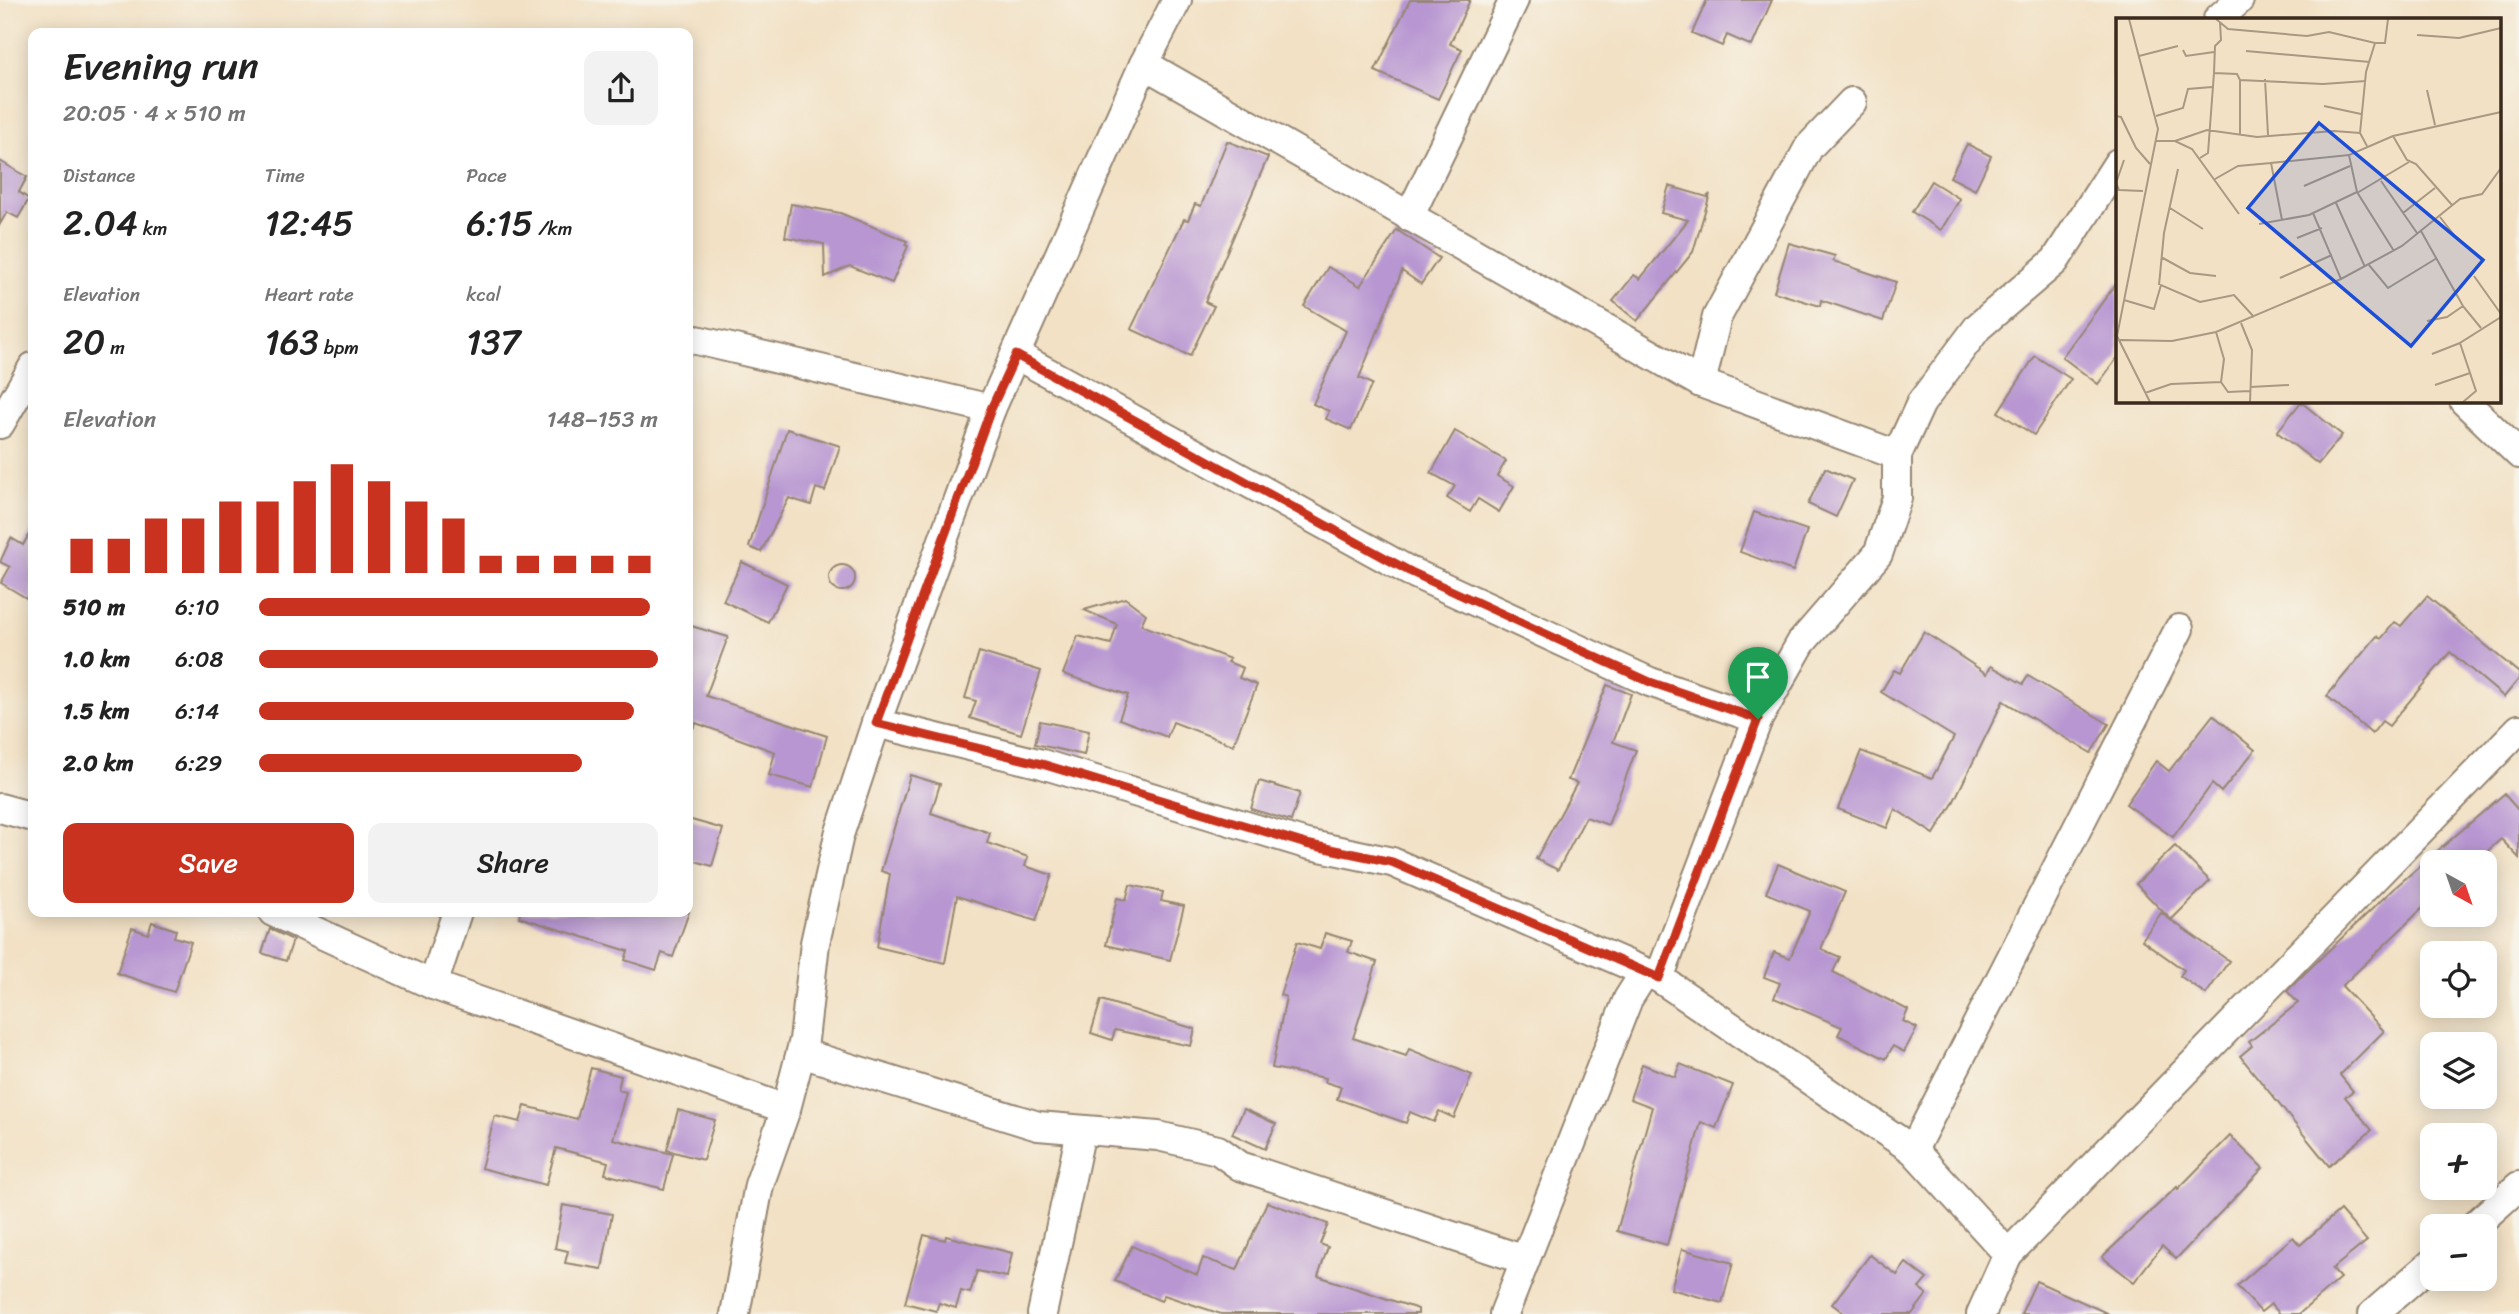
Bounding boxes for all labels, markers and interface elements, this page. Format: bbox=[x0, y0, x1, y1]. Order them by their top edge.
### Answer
inset map bbox=[2116, 18, 2502, 402]
text: Evening run bbox=[63, 33, 259, 100]
button: share bbox=[584, 51, 658, 125]
text: 20:05 · 4 × 510 m bbox=[63, 93, 246, 134]
text: Distance bbox=[63, 159, 135, 192]
text: Time bbox=[265, 159, 305, 192]
text: Pace bbox=[466, 159, 507, 192]
text: 2.04 bbox=[63, 192, 138, 254]
text: 12:45 bbox=[265, 192, 354, 254]
text: 6:15 bbox=[466, 192, 533, 254]
text: km bbox=[138, 212, 167, 245]
text: /km bbox=[533, 212, 572, 245]
text: Elevation bbox=[63, 278, 140, 311]
text: Heart rate bbox=[265, 278, 354, 311]
text: kcal bbox=[466, 278, 501, 311]
text: 20 bbox=[63, 311, 105, 373]
text: 163 bbox=[265, 311, 319, 373]
text: 137 bbox=[466, 311, 521, 373]
text: m bbox=[105, 331, 125, 364]
text: bpm bbox=[319, 331, 359, 364]
text: Elevation bbox=[63, 399, 156, 440]
text: 148–153 m bbox=[547, 399, 658, 440]
text: 510 m bbox=[63, 587, 125, 628]
text: 6:10 bbox=[175, 587, 219, 628]
text: 1.0 km bbox=[63, 639, 130, 680]
text: 6:08 bbox=[175, 639, 223, 680]
pin bbox=[1728, 647, 1788, 719]
icon: arrive bbox=[1739, 658, 1777, 696]
text: 1.5 km bbox=[63, 691, 130, 732]
text: 6:14 bbox=[175, 691, 219, 732]
text: 2.0 km bbox=[63, 743, 134, 784]
text: 6:29 bbox=[175, 743, 222, 784]
button: Save bbox=[63, 823, 354, 903]
button: Share bbox=[368, 823, 658, 903]
north arrow bbox=[2420, 850, 2497, 928]
map controls bbox=[2420, 850, 2497, 1291]
button: locate bbox=[2420, 941, 2497, 1018]
button: layers bbox=[2420, 1032, 2497, 1109]
button: + bbox=[2420, 1123, 2497, 1200]
button: − bbox=[2420, 1214, 2497, 1291]

